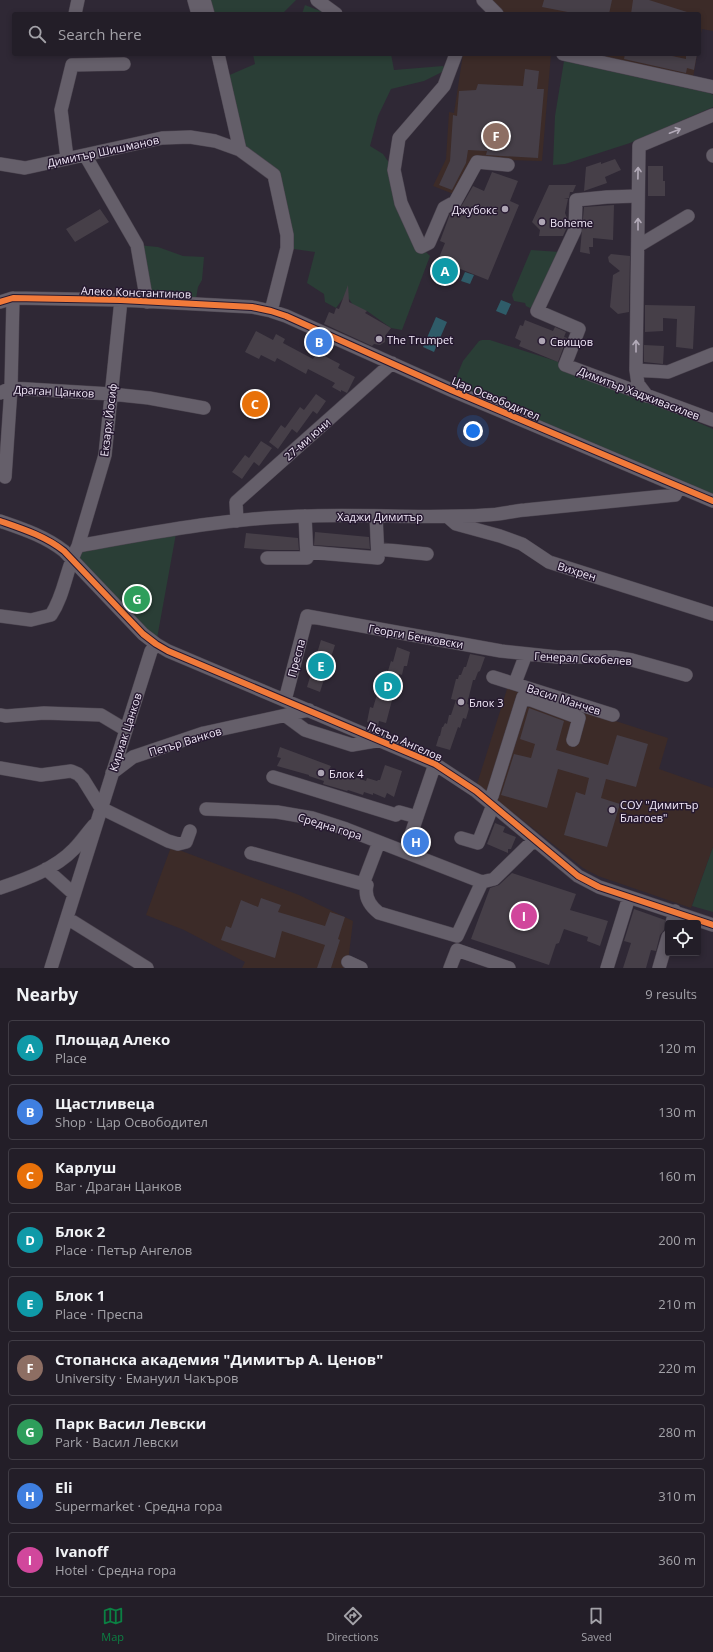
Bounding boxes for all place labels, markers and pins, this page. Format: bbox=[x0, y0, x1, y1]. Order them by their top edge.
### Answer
pin: F bbox=[483, 121, 509, 151]
place label: Джубокс bbox=[452, 202, 497, 217]
marker: Джубокс bbox=[500, 204, 510, 214]
place label: Boheme bbox=[550, 215, 593, 230]
marker: Boheme bbox=[537, 217, 547, 227]
pin: A bbox=[432, 256, 458, 286]
pin: B bbox=[306, 327, 332, 357]
place label: The Trumpet bbox=[387, 332, 453, 347]
marker: The Trumpet bbox=[374, 334, 384, 344]
place label: Свищов bbox=[550, 334, 593, 349]
marker: Свищов bbox=[537, 336, 547, 346]
pin: C bbox=[242, 389, 268, 419]
pin: G bbox=[124, 584, 150, 614]
pin: E bbox=[308, 651, 334, 681]
pin: D bbox=[375, 671, 401, 701]
place label: Блок 3 bbox=[469, 695, 503, 710]
marker: Блок 3 bbox=[456, 697, 466, 707]
place label: Блок 4 bbox=[329, 766, 364, 781]
marker: Блок 4 bbox=[316, 768, 326, 778]
place label: СОУ "Димитър Благоев" bbox=[620, 797, 699, 825]
marker: СОУ "Димитър Благоев" bbox=[607, 805, 617, 815]
pin: H bbox=[403, 827, 429, 857]
pin: I bbox=[511, 901, 537, 931]

